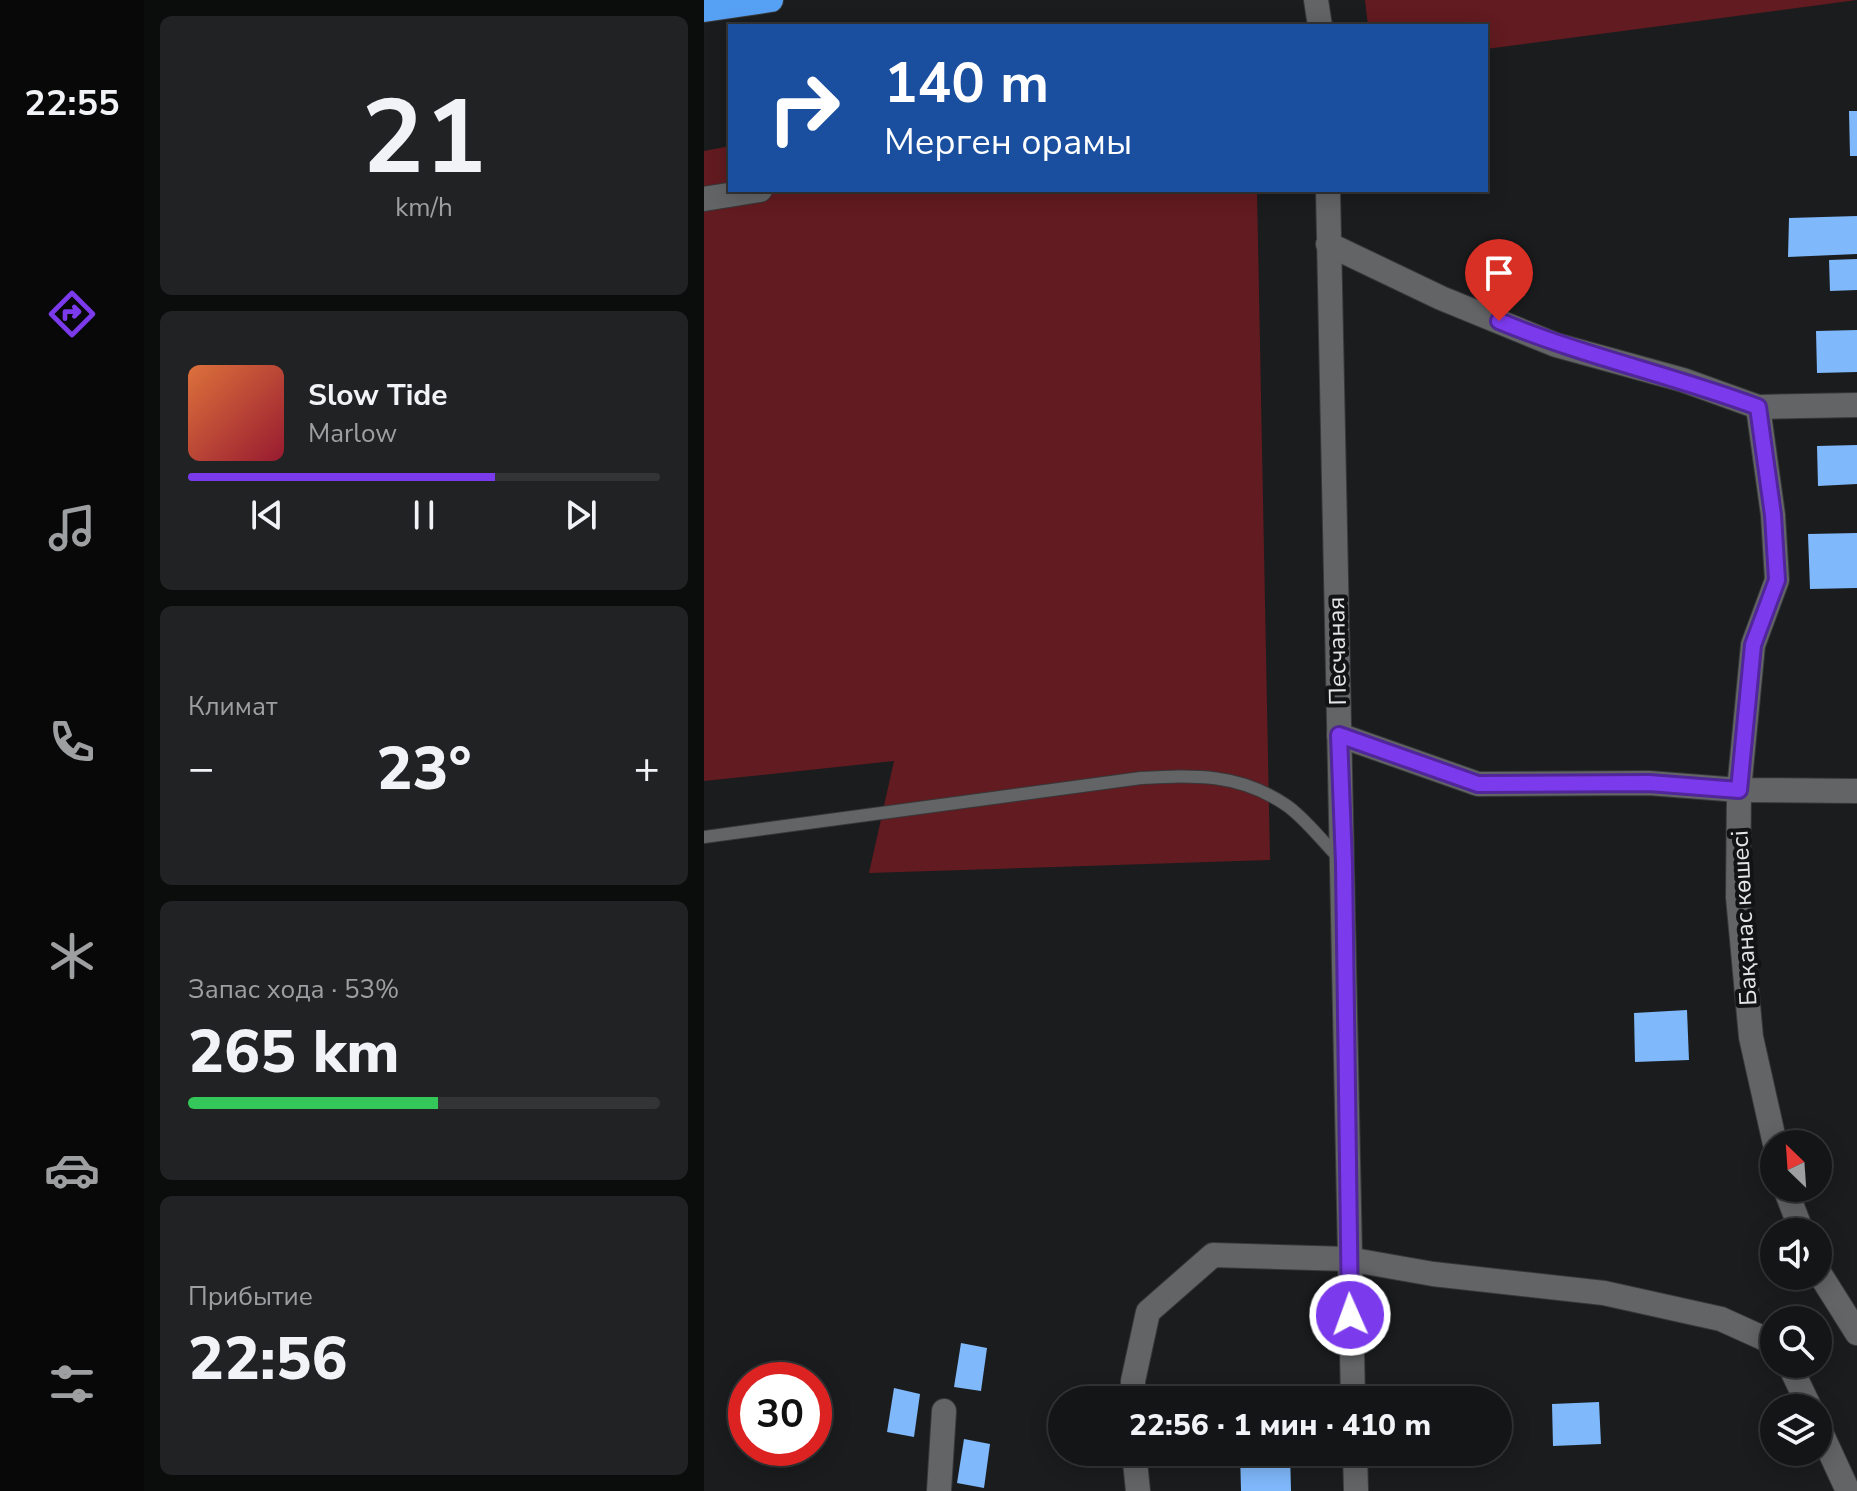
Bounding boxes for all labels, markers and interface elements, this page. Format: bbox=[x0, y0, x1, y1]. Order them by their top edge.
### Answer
text: 140 m bbox=[884, 45, 1049, 122]
icon: right bbox=[752, 56, 856, 160]
text: 21 bbox=[362, 67, 486, 209]
text: 22:55 bbox=[24, 79, 120, 128]
text: Мерген орамы bbox=[884, 118, 1132, 167]
text: km/h bbox=[395, 190, 453, 225]
pin bbox=[1465, 239, 1533, 321]
icon: arrive bbox=[1477, 251, 1521, 295]
icon: directions bbox=[44, 286, 100, 342]
text: Slow Tide bbox=[308, 375, 448, 416]
text: Marlow bbox=[308, 416, 397, 451]
icon: previous bbox=[245, 493, 289, 537]
icon: pause bbox=[402, 493, 446, 537]
icon: next bbox=[559, 493, 603, 537]
icon: music bbox=[44, 500, 100, 556]
street label: Песчаная bbox=[1320, 596, 1354, 706]
text: Климат bbox=[188, 689, 277, 724]
icon: phone bbox=[44, 714, 100, 770]
text: 23° bbox=[376, 728, 472, 810]
text: − bbox=[188, 739, 214, 799]
text: + bbox=[634, 739, 660, 799]
street label: Бақанас көшесі bbox=[1723, 830, 1765, 1006]
icon: climate bbox=[44, 928, 100, 984]
text: Запас хода · 53% bbox=[188, 972, 399, 1007]
text: 265 km bbox=[188, 1011, 400, 1093]
north arrow bbox=[1760, 1130, 1832, 1202]
map controls bbox=[1760, 1130, 1832, 1466]
icon: car bbox=[44, 1142, 100, 1198]
button: sound bbox=[1760, 1218, 1832, 1290]
position arrow bbox=[1308, 1273, 1392, 1357]
text: Прибытие bbox=[188, 1279, 313, 1314]
button: search bbox=[1760, 1306, 1832, 1378]
text: 22:56 bbox=[188, 1318, 348, 1400]
icon: filters bbox=[44, 1356, 100, 1412]
speed limit sign: 30 bbox=[728, 1362, 832, 1466]
button: layers bbox=[1760, 1394, 1832, 1466]
text: 22:56 · 1 мин · 410 m bbox=[1129, 1405, 1431, 1446]

